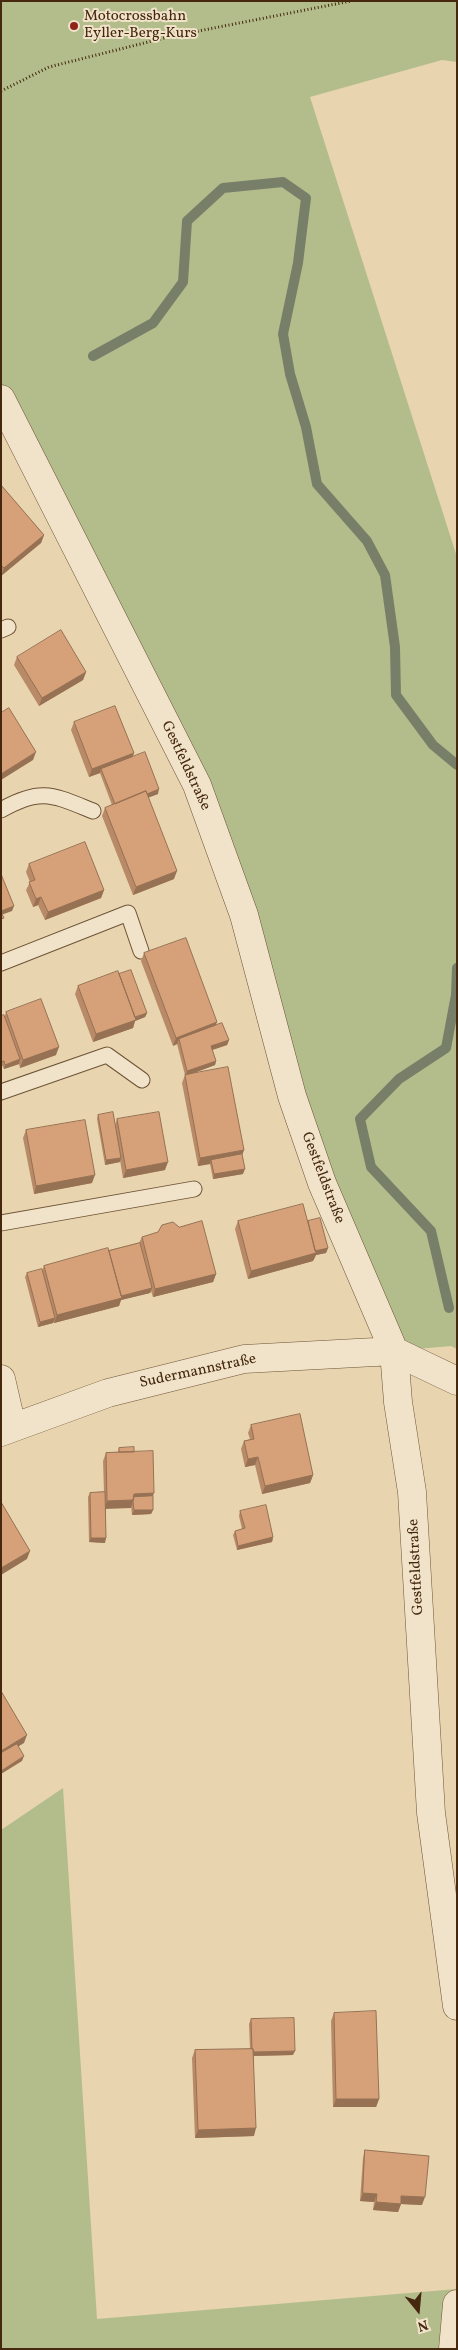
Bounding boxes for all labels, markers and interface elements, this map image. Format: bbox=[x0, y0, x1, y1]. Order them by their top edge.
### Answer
place label: Motocrossbahn Eyller-Berg-Kurs bbox=[84, 8, 197, 43]
marker: Motocrossbahn Eyller-Berg-Kurs bbox=[68, 20, 80, 32]
street label: Gestfeldstraße bbox=[156, 718, 214, 814]
street label: Gestfeldstraße bbox=[296, 1130, 348, 1226]
street label: Sudermannstraße bbox=[138, 1351, 258, 1393]
street label: Gestfeldstraße bbox=[405, 1518, 429, 1616]
north arrow bbox=[393, 2285, 443, 2335]
text: N bbox=[415, 2314, 430, 2335]

